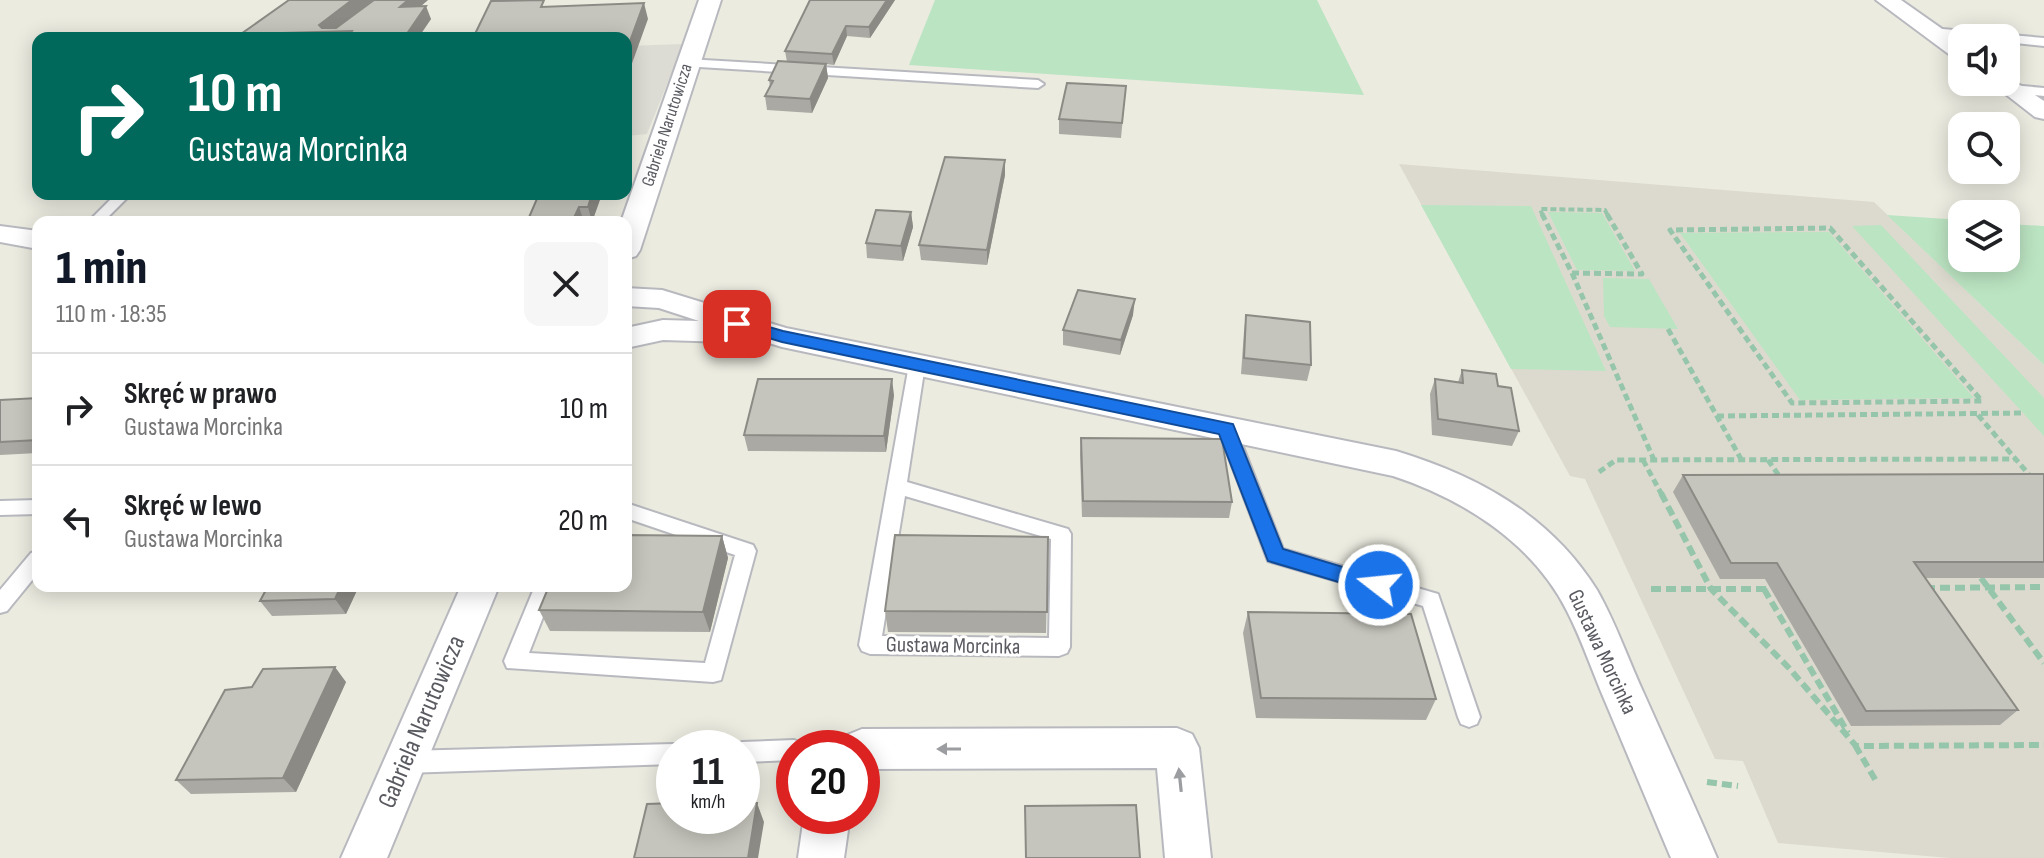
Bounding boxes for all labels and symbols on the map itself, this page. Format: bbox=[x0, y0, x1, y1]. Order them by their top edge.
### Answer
street label: Gabriela Narutowicza bbox=[637, 61, 697, 189]
pin bbox=[703, 290, 771, 358]
position arrow bbox=[1337, 543, 1421, 627]
street label: Gustawa Morcinka bbox=[1561, 585, 1643, 719]
street label: Gabriela Narutowicza bbox=[372, 631, 472, 813]
street label: Gustawa Morcinka bbox=[886, 631, 1020, 661]
speed limit sign: 20 bbox=[776, 730, 880, 834]
one-way arrow bbox=[936, 743, 961, 755]
one-way arrow bbox=[1173, 767, 1186, 792]

